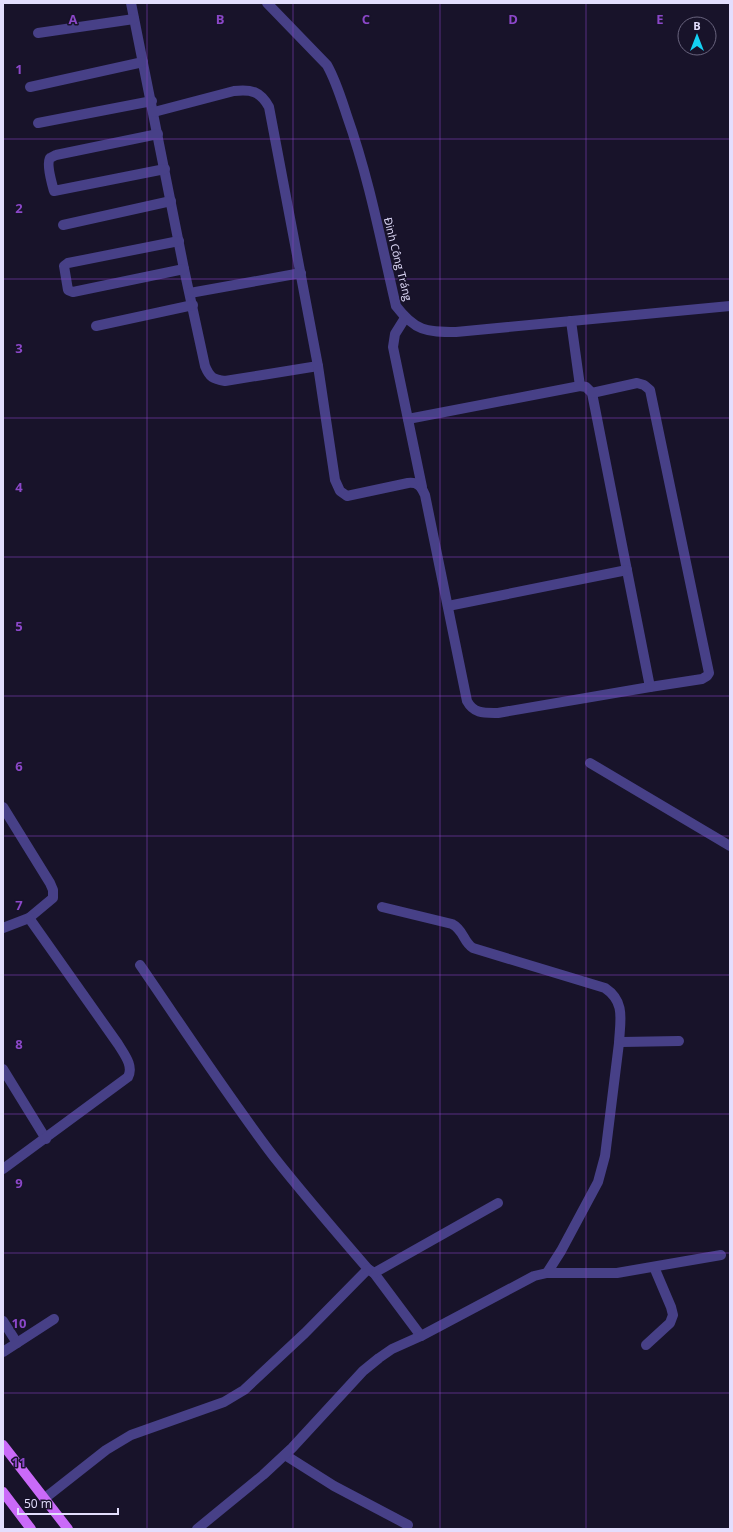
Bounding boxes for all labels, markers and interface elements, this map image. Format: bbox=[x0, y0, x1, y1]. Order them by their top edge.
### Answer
text: A bbox=[69, 10, 78, 28]
text: B bbox=[216, 10, 225, 28]
text: C bbox=[362, 10, 370, 28]
text: D bbox=[508, 10, 518, 28]
text: E bbox=[656, 10, 664, 28]
north arrow bbox=[677, 16, 717, 56]
text: B bbox=[693, 18, 701, 33]
text: 1 bbox=[15, 60, 23, 78]
text: 2 bbox=[15, 199, 23, 217]
street label: Đinh Công Tráng bbox=[381, 216, 416, 302]
text: 3 bbox=[15, 339, 23, 357]
text: 4 bbox=[15, 478, 23, 496]
text: 5 bbox=[15, 617, 23, 635]
text: 6 bbox=[15, 757, 23, 775]
text: 7 bbox=[15, 896, 23, 914]
text: 8 bbox=[15, 1035, 23, 1053]
text: 9 bbox=[15, 1174, 23, 1192]
text: 10 bbox=[12, 1314, 26, 1332]
text: 11 bbox=[12, 1453, 26, 1471]
scale bar bbox=[18, 1490, 118, 1516]
text: 50 m bbox=[24, 1495, 52, 1512]

